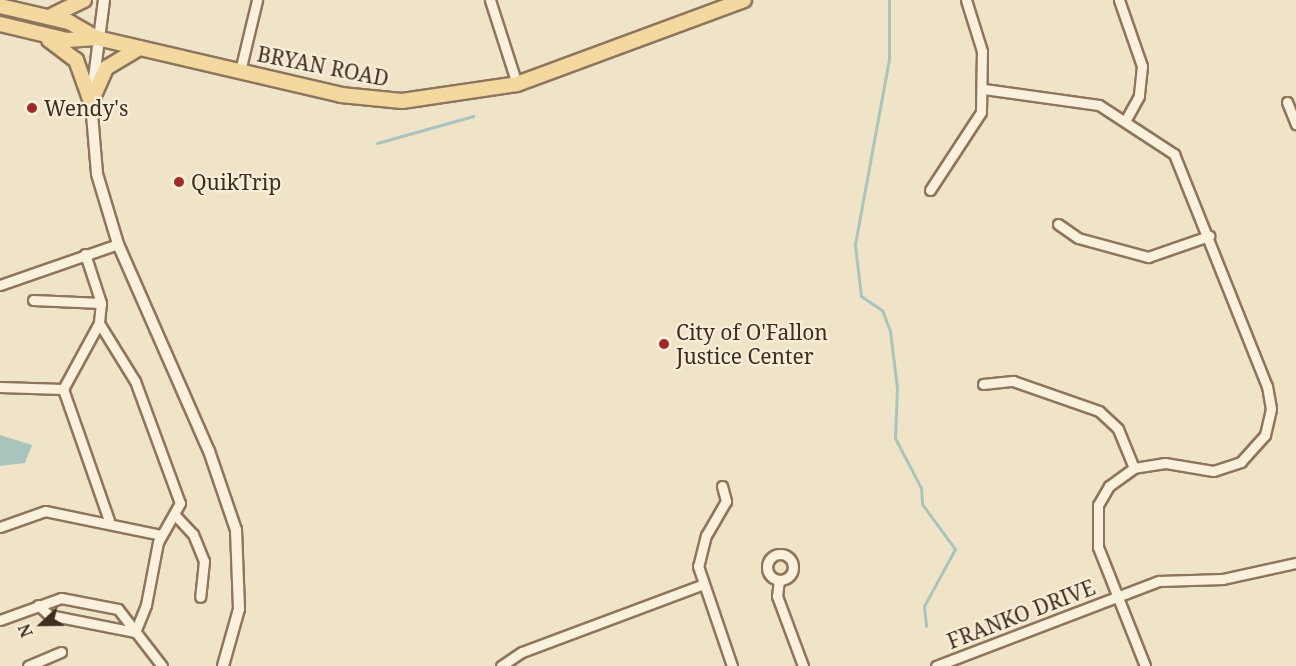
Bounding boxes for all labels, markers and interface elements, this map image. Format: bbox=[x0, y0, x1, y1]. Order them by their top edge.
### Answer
street label: BRYAN ROAD bbox=[255, 41, 391, 91]
place label: Wendy's bbox=[44, 95, 128, 121]
marker: Wendy's bbox=[25, 101, 39, 115]
place label: QuikTrip bbox=[191, 169, 281, 195]
marker: QuikTrip bbox=[172, 175, 186, 189]
place label: City of O'Fallon Justice Center bbox=[676, 319, 828, 369]
marker: City of O'Fallon Justice Center bbox=[657, 337, 671, 351]
street label: FRANKO DRIVE bbox=[944, 574, 1098, 654]
north arrow bbox=[12, 594, 72, 654]
text: N bbox=[13, 621, 38, 641]

